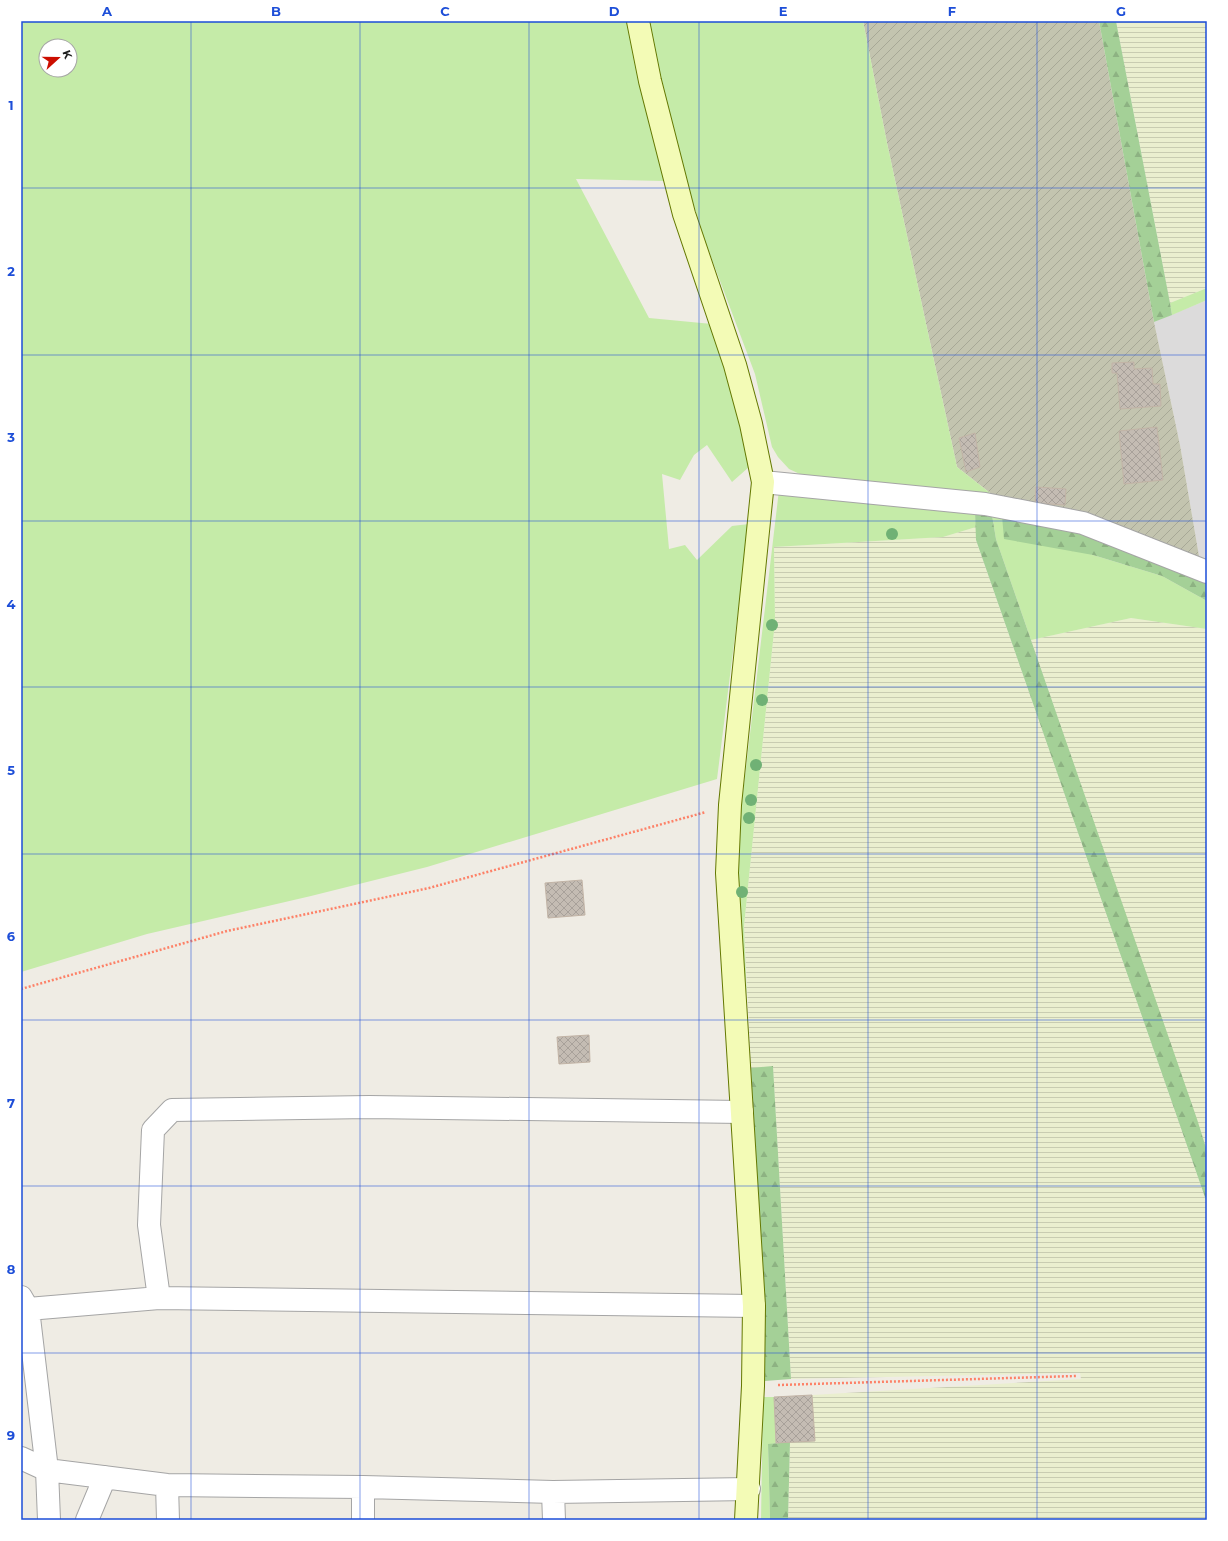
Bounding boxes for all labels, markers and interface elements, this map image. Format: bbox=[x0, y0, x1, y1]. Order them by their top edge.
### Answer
text: A bbox=[101, 3, 113, 19]
text: B bbox=[271, 3, 281, 19]
text: C bbox=[440, 3, 450, 19]
text: D bbox=[609, 3, 620, 19]
text: E bbox=[779, 3, 788, 19]
text: F bbox=[948, 3, 956, 19]
text: G bbox=[1116, 3, 1126, 19]
north arrow bbox=[38, 38, 78, 78]
text: K bbox=[59, 48, 76, 62]
text: 1 bbox=[8, 97, 14, 113]
text: 2 bbox=[7, 263, 15, 279]
text: 3 bbox=[6, 429, 15, 445]
text: 4 bbox=[7, 596, 16, 612]
text: 5 bbox=[7, 762, 15, 778]
text: 6 bbox=[7, 928, 16, 944]
text: 7 bbox=[7, 1095, 15, 1111]
text: 8 bbox=[7, 1261, 16, 1277]
text: 9 bbox=[7, 1427, 15, 1443]

